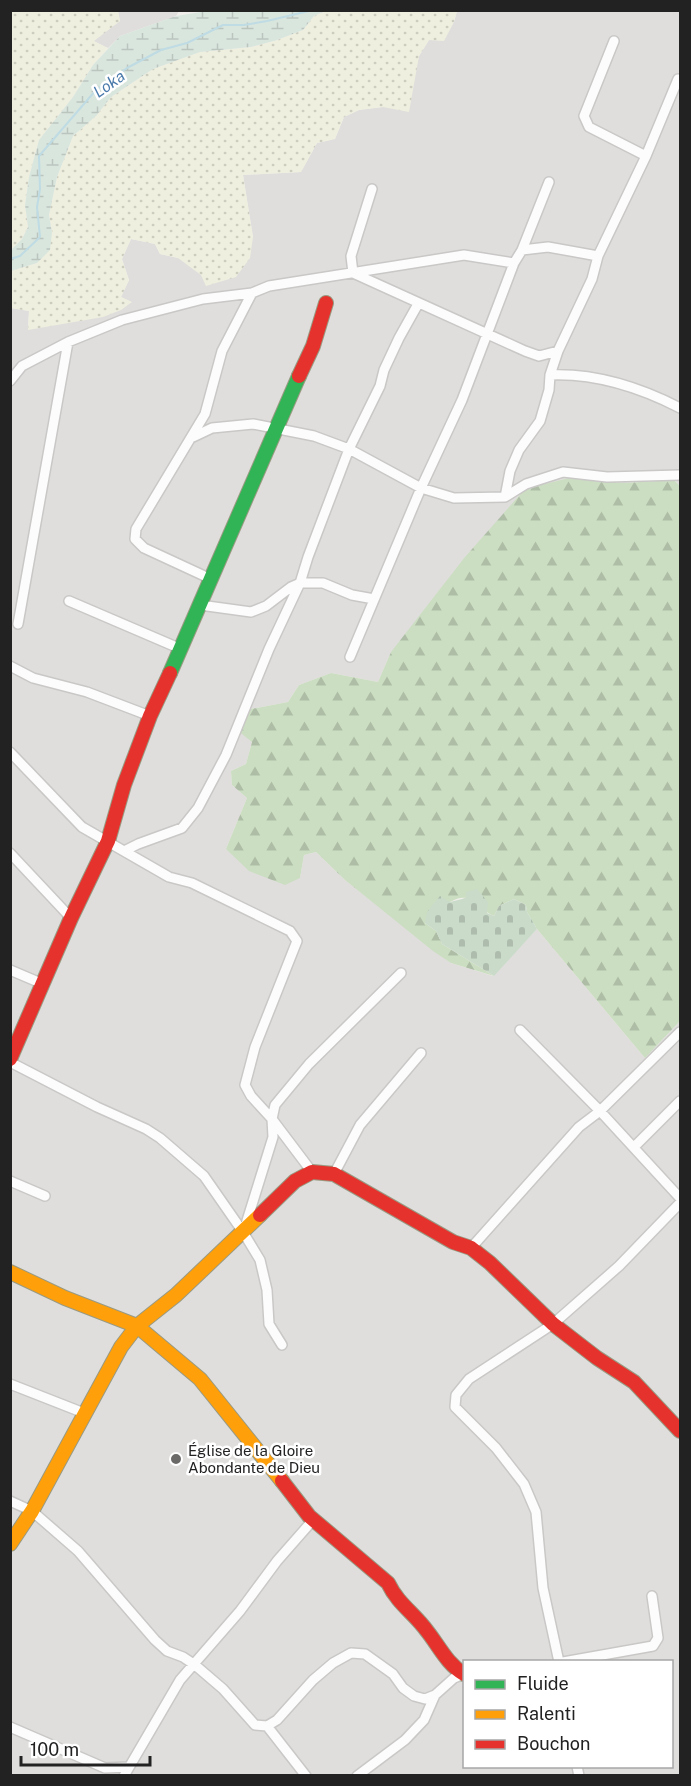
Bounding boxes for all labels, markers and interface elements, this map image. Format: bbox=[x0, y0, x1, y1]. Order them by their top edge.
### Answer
water label: Loka bbox=[90, 66, 128, 102]
place label: Église de la Gloire Abondante de Dieu bbox=[188, 1442, 320, 1476]
marker: Église de la Gloire Abondante de Dieu bbox=[169, 1452, 183, 1466]
legend bbox=[463, 1660, 673, 1768]
text: Fluide bbox=[517, 1673, 569, 1694]
text: Ralenti bbox=[517, 1703, 576, 1724]
scale bar bbox=[21, 1729, 150, 1767]
text: Bouchon bbox=[517, 1733, 590, 1754]
text: 100 m bbox=[30, 1739, 79, 1760]

